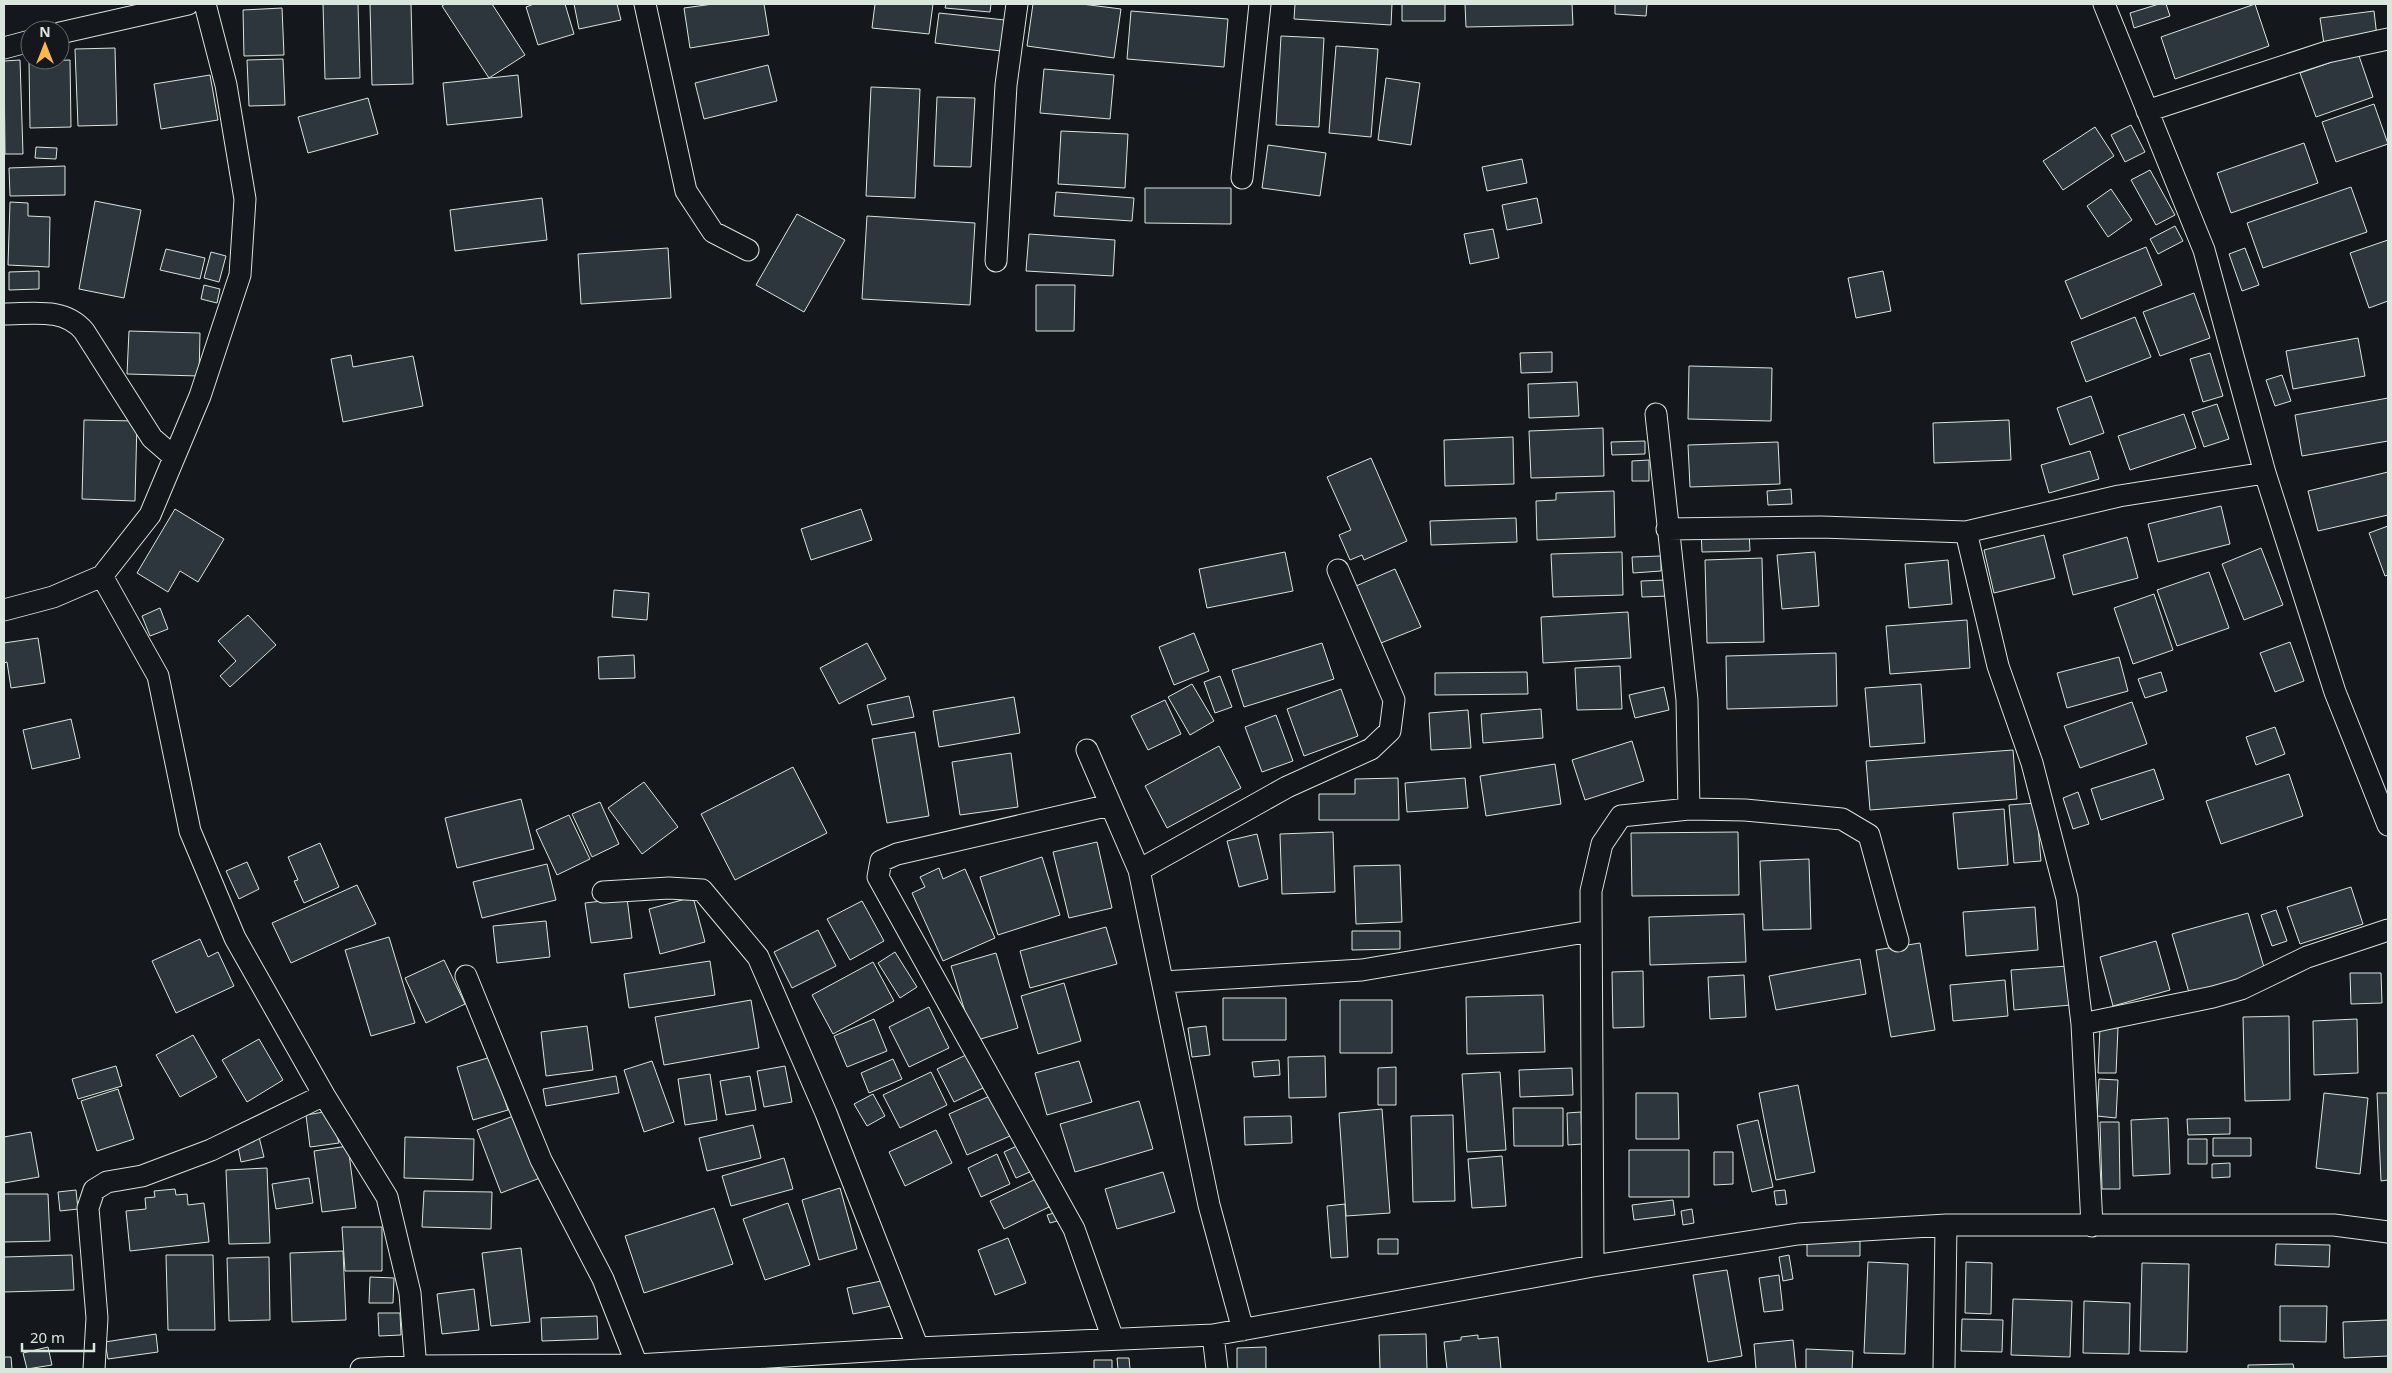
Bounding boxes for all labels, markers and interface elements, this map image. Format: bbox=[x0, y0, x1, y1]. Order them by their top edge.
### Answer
north arrow bbox=[20, 20, 70, 70]
text: N bbox=[39, 22, 51, 41]
scale bar bbox=[22, 1320, 95, 1352]
text: 20 m bbox=[30, 1327, 65, 1347]

